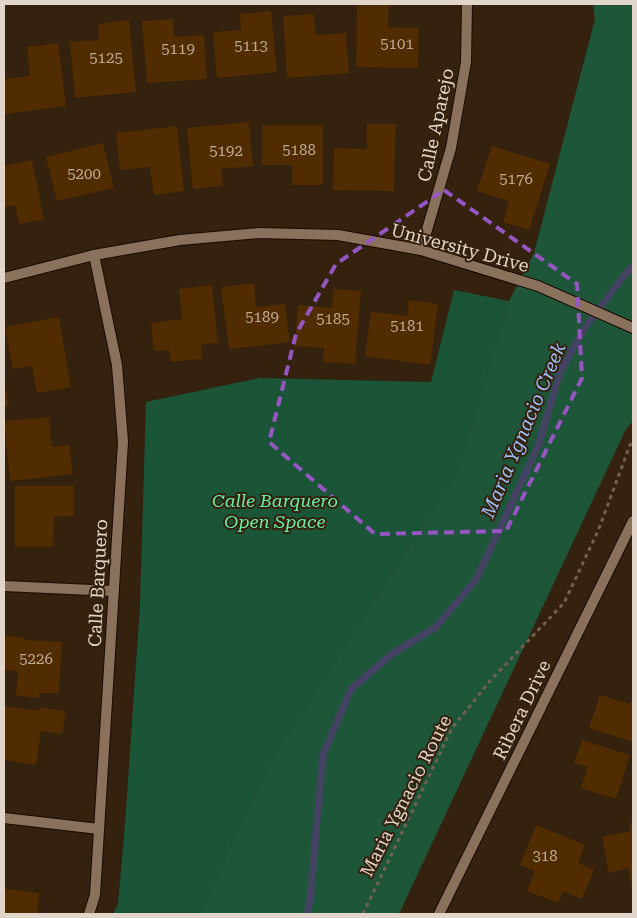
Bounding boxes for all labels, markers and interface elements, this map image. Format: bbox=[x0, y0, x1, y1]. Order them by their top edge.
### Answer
house number: 5101 bbox=[380, 35, 414, 53]
house number: 5113 bbox=[234, 37, 268, 55]
house number: 5119 bbox=[161, 40, 195, 58]
house number: 5125 bbox=[89, 49, 123, 67]
street label: Calle Aparejo bbox=[413, 66, 458, 184]
house number: 5188 bbox=[282, 141, 316, 159]
house number: 5192 bbox=[209, 142, 243, 160]
house number: 5200 bbox=[67, 165, 101, 183]
house number: 5176 bbox=[499, 170, 533, 188]
street label: University Drive bbox=[389, 219, 532, 276]
house number: 5189 bbox=[245, 308, 279, 326]
house number: 5185 bbox=[316, 310, 350, 328]
house number: 5181 bbox=[390, 317, 424, 335]
water label: Maria Ygnacio Creek bbox=[476, 339, 571, 522]
park label: Calle Barquero Open Space bbox=[212, 490, 338, 532]
street label: Calle Barquero bbox=[84, 519, 111, 647]
house number: 5226 bbox=[19, 650, 53, 668]
street label: Ribera Drive bbox=[488, 656, 555, 763]
street label: Maria Ygnacio Route bbox=[356, 711, 455, 880]
house number: 318 bbox=[532, 847, 558, 865]

